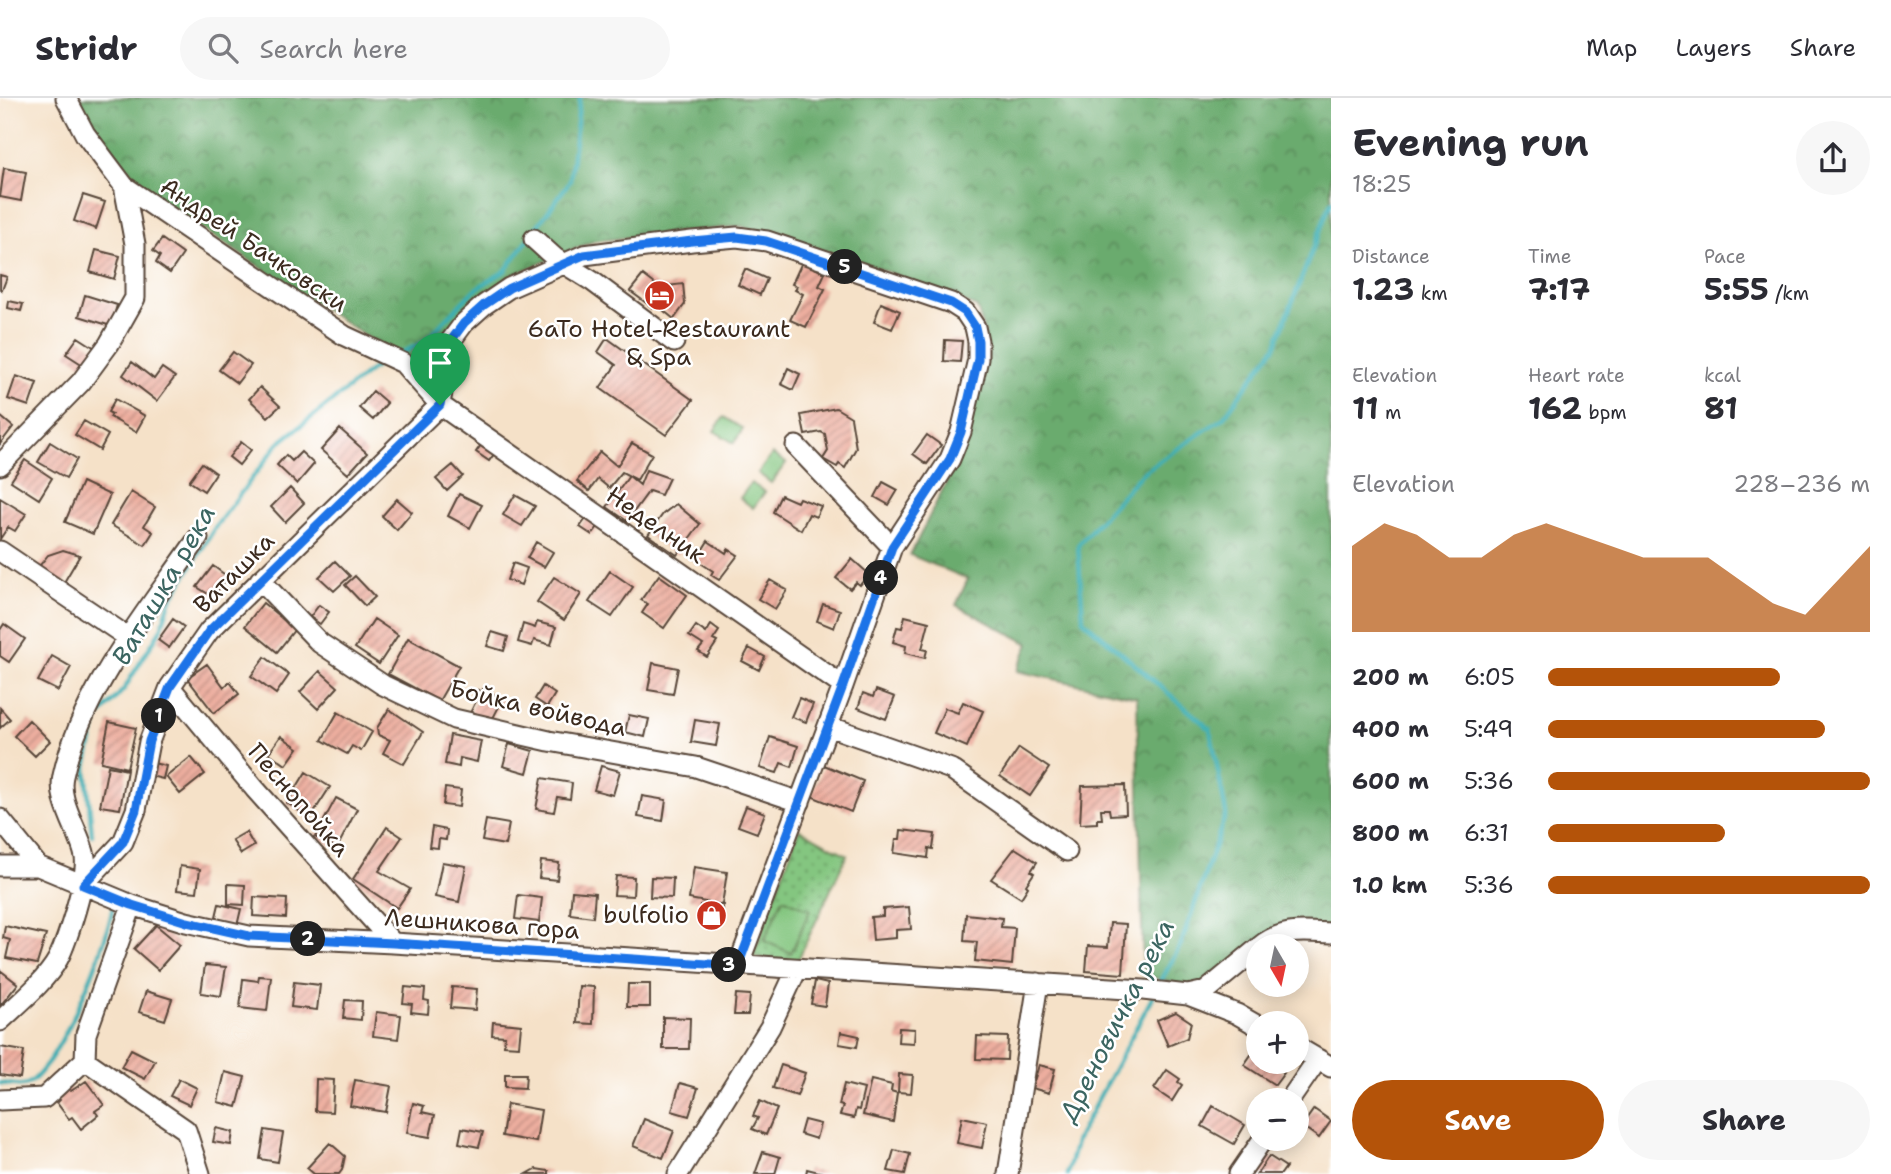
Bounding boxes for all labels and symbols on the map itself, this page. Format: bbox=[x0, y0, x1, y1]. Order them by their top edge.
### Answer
street label: Андрей Бачковски bbox=[154, 170, 354, 320]
pin: 5 bbox=[828, 250, 862, 284]
hotel icon: 6aTo Hotel-Restaurant & Spa bbox=[642, 278, 676, 312]
place label: 6aTo Hotel-Restaurant & Spa bbox=[528, 313, 790, 373]
pin bbox=[410, 333, 470, 405]
street label: Неделник bbox=[600, 479, 712, 571]
water label: Ваташка река bbox=[103, 498, 223, 672]
street label: Ваташка bbox=[186, 525, 282, 621]
pin: 4 bbox=[864, 560, 898, 596]
street label: Бойка войвода bbox=[447, 672, 629, 744]
pin: 1 bbox=[142, 698, 176, 734]
street label: Песнопойка bbox=[241, 736, 357, 864]
shop icon: bulfolio bbox=[695, 898, 729, 932]
place label: bulfolio bbox=[603, 899, 689, 931]
street label: Лешникова гора bbox=[384, 901, 581, 947]
water label: Дреновичка река bbox=[1049, 913, 1182, 1129]
pin: 2 bbox=[290, 922, 326, 956]
north arrow bbox=[1246, 934, 1309, 998]
pin: 3 bbox=[712, 948, 746, 982]

